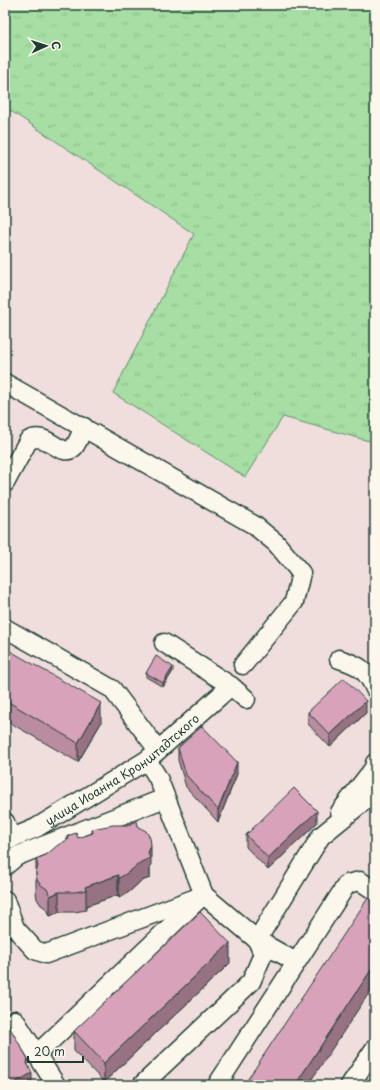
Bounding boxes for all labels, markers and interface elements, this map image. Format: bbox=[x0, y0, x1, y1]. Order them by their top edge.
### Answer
north arrow bbox=[26, 26, 66, 66]
text: С bbox=[48, 41, 65, 50]
street label: улица Иоанна Кронштадтского bbox=[42, 709, 203, 829]
scale bar bbox=[28, 1038, 83, 1064]
text: 20 m bbox=[34, 1042, 65, 1060]

